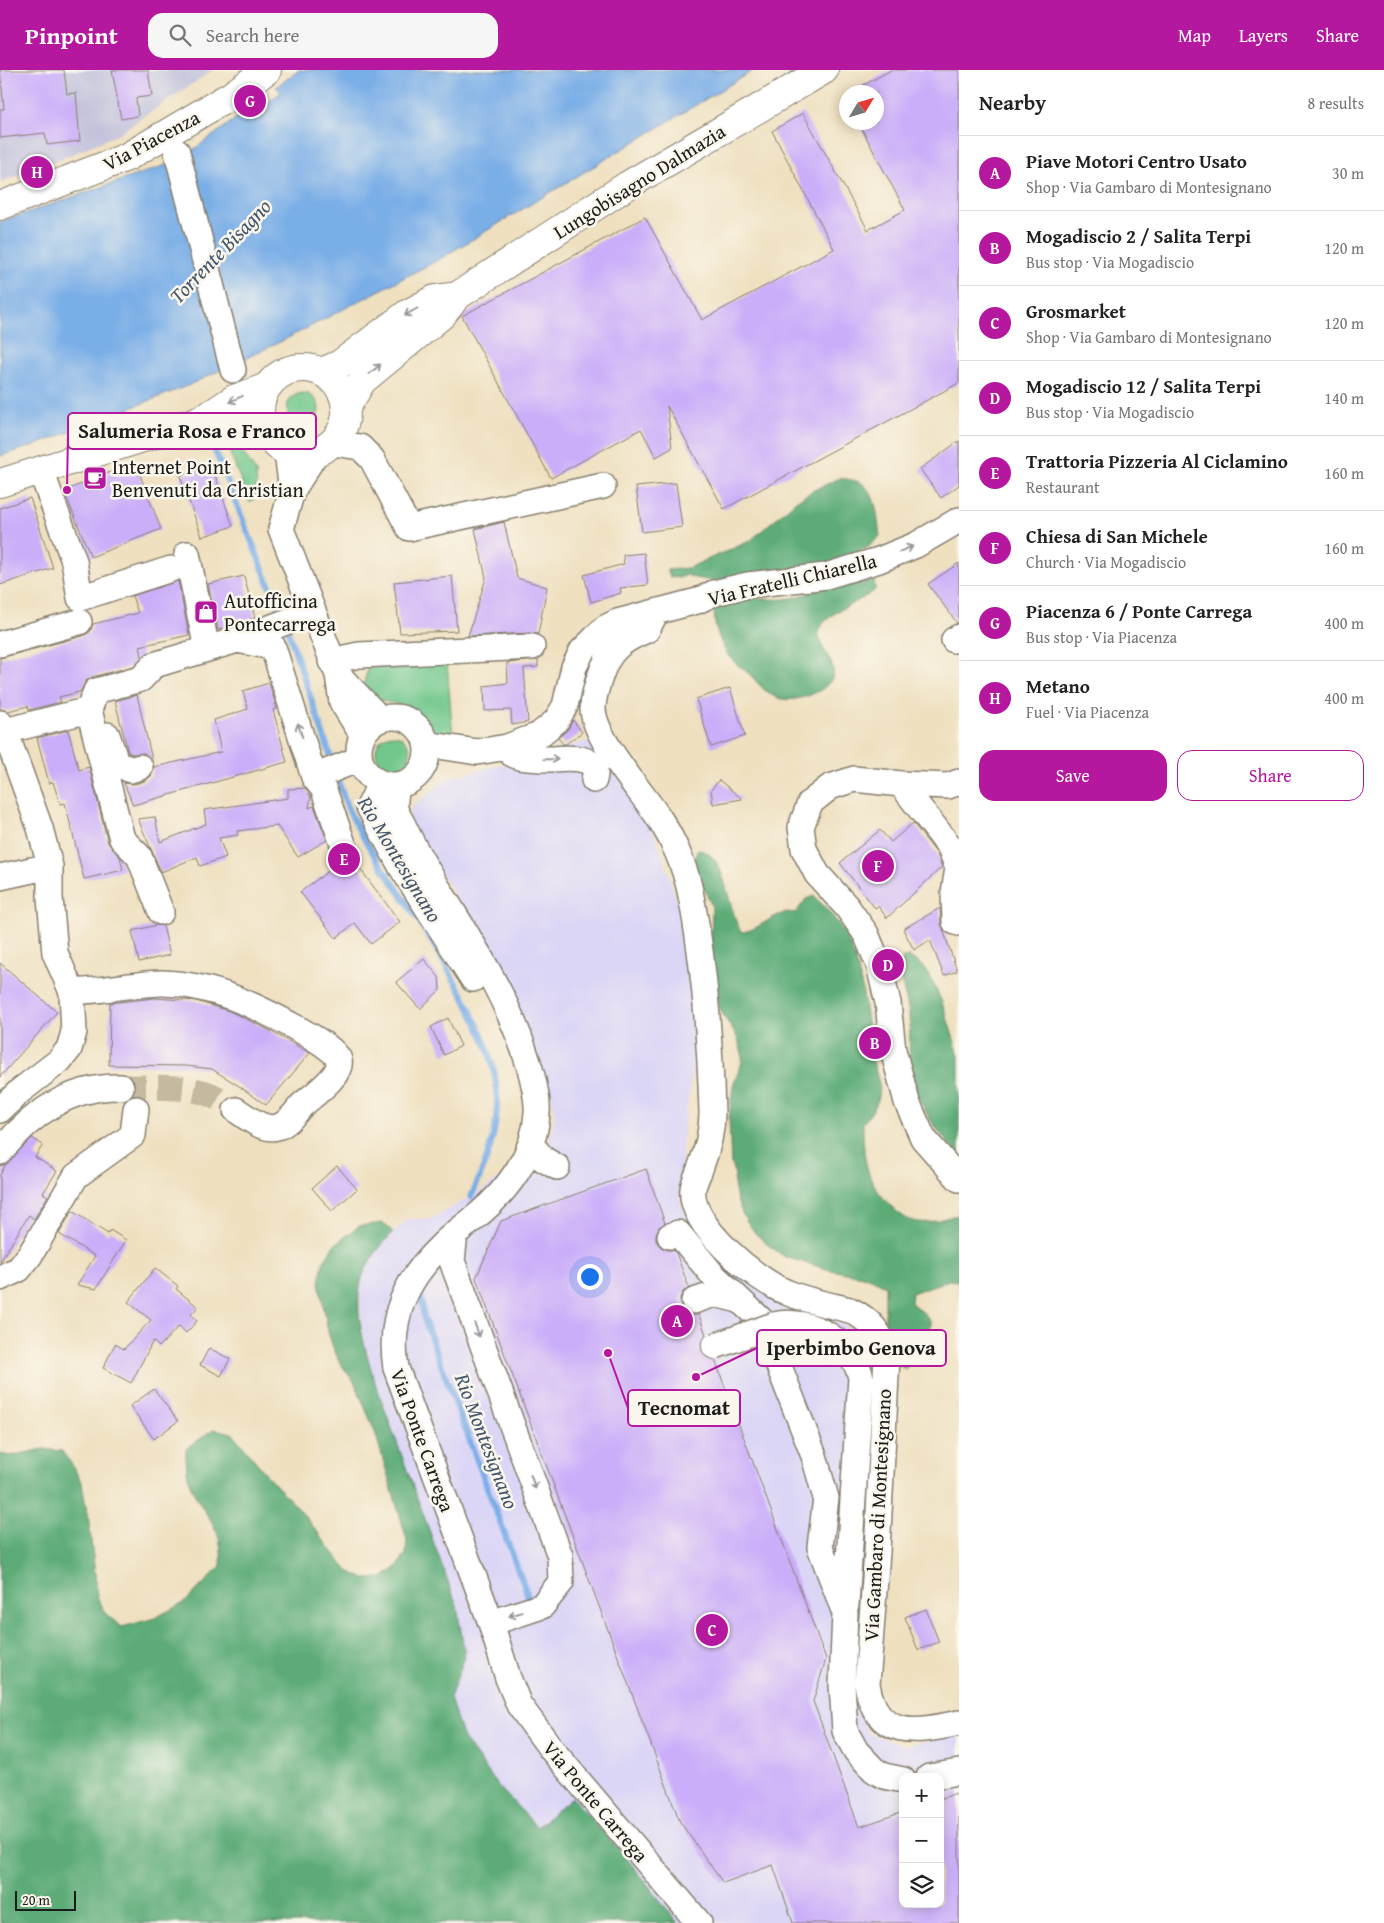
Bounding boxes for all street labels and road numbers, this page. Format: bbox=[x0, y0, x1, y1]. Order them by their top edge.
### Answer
street label: Via Piacenza bbox=[97, 102, 205, 178]
street label: Lungobisagno Dalmazia bbox=[547, 116, 731, 246]
street label: Via Fratelli Chiarella bbox=[705, 545, 880, 613]
street label: Via Ponte Carrega bbox=[384, 1364, 463, 1516]
street label: Via Gambaro di Montesignano bbox=[856, 1388, 898, 1642]
street label: Via Ponte Carrega bbox=[536, 1734, 656, 1869]

